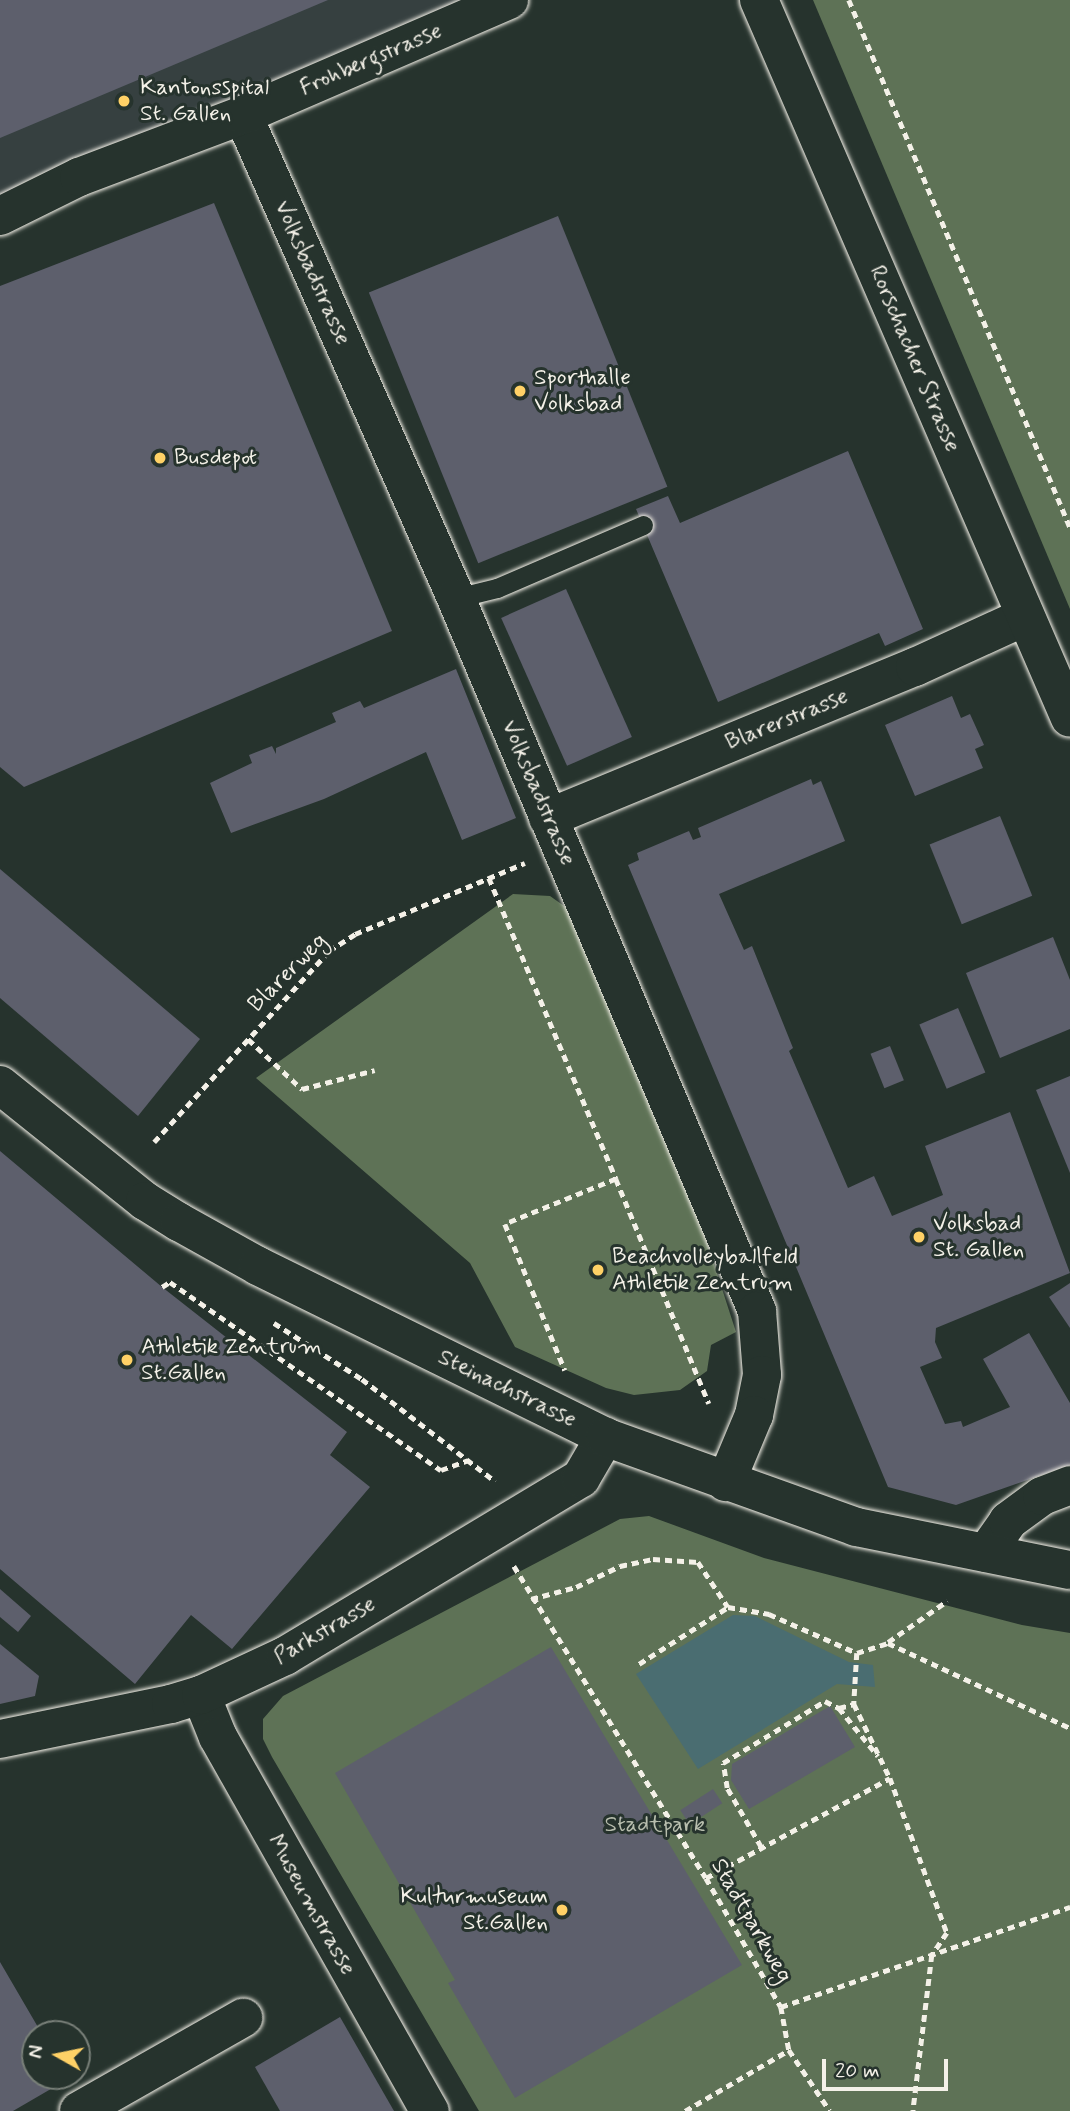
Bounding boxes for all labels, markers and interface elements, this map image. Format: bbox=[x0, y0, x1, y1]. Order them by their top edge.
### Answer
street label: Frohbergstrasse bbox=[296, 18, 446, 102]
place label: Kantonsspital St. Gallen bbox=[140, 74, 269, 128]
marker: Kantonsspital St. Gallen bbox=[114, 91, 134, 111]
street label: Volksbadstrasse bbox=[268, 196, 356, 350]
street label: Rorschacher Strasse bbox=[862, 261, 966, 457]
place label: Sporthalle Volksbad bbox=[534, 364, 631, 418]
marker: Sporthalle Volksbad bbox=[512, 383, 528, 399]
place label: Busdepot bbox=[174, 444, 257, 472]
marker: Busdepot bbox=[152, 450, 168, 466]
street label: Blarerstrasse bbox=[722, 683, 852, 757]
street label: Volksbadstrasse bbox=[495, 716, 581, 870]
street label: Blarerweg bbox=[243, 928, 333, 1018]
place label: Volksbad St. Gallen bbox=[933, 1210, 1024, 1264]
marker: Volksbad St. Gallen bbox=[911, 1229, 927, 1245]
place label: Beachvolleyballfeld Athletik Zentrum bbox=[612, 1243, 798, 1297]
marker: Beachvolleyballfeld Athletik Zentrum bbox=[590, 1262, 606, 1278]
place label: Athletik Zentrum St.Gallen bbox=[141, 1333, 315, 1387]
street label: Steinachstrasse bbox=[433, 1344, 581, 1434]
marker: Athletik Zentrum St.Gallen bbox=[119, 1352, 135, 1368]
street label: Parkstrasse bbox=[269, 1591, 381, 1671]
park label: Stadtpark bbox=[605, 1811, 705, 1839]
street label: Museumstrasse bbox=[261, 1830, 361, 1980]
street label: Stadtparkweg bbox=[704, 1854, 798, 1988]
place label: Kulturmuseum St.Gallen bbox=[400, 1883, 548, 1937]
marker: Kulturmuseum St.Gallen bbox=[554, 1902, 570, 1918]
north arrow bbox=[21, 2020, 91, 2090]
text: N bbox=[23, 2044, 50, 2060]
scale bar bbox=[825, 2044, 951, 2088]
text: 20 m bbox=[835, 2057, 880, 2085]

